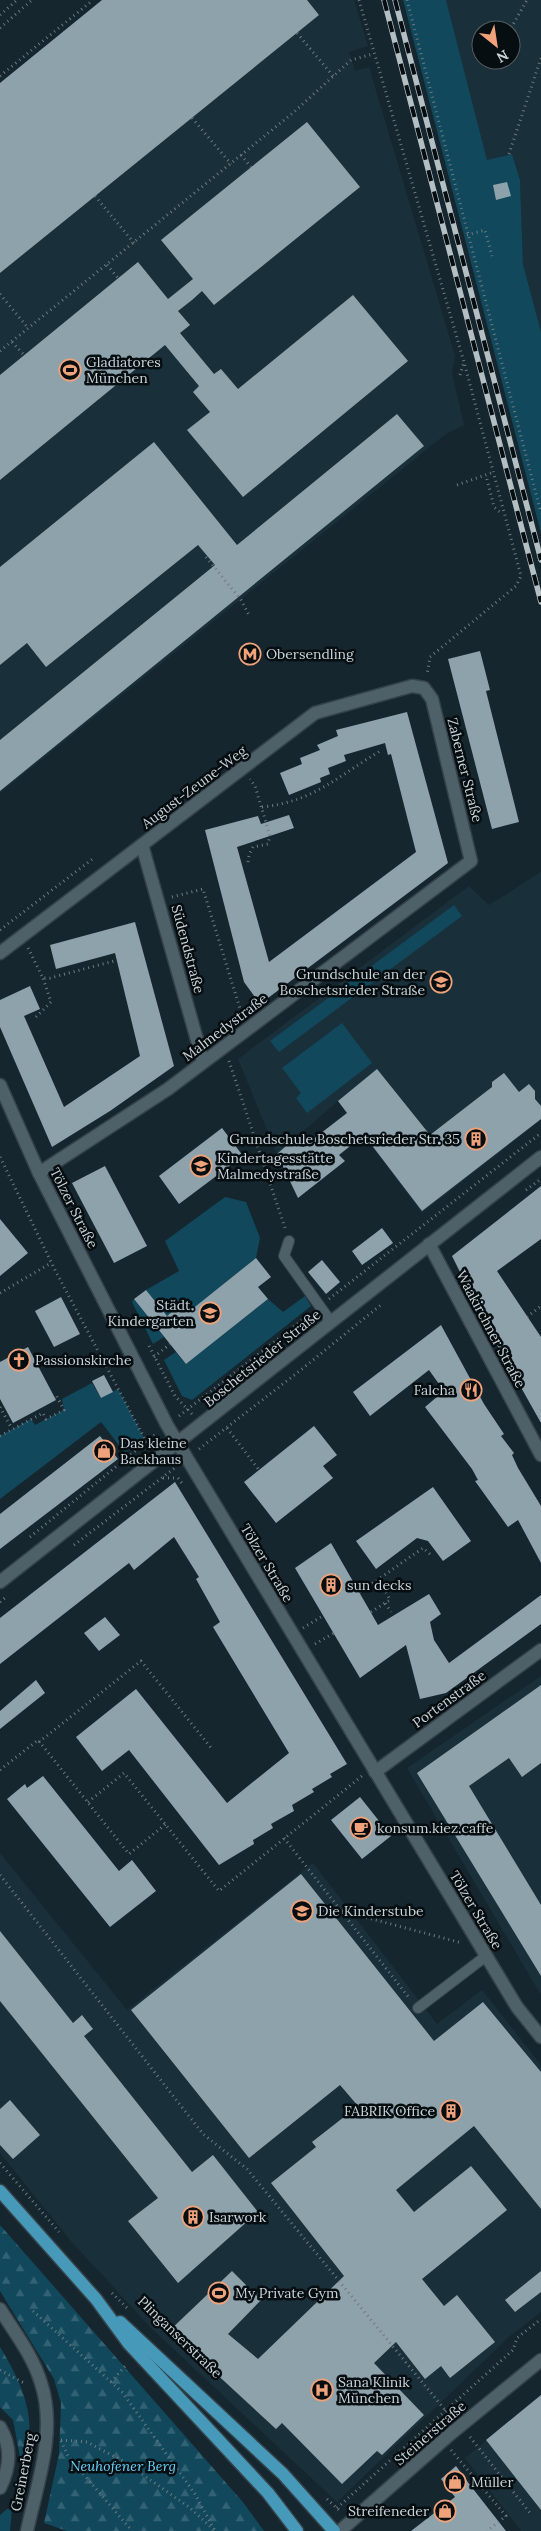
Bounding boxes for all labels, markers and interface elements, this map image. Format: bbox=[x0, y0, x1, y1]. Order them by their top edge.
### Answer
north arrow bbox=[471, 20, 521, 70]
text: N bbox=[493, 46, 512, 67]
place label: Gladiatores München bbox=[86, 353, 161, 387]
sports icon: Gladiatores München bbox=[58, 358, 82, 382]
metro station icon: Obersendling bbox=[238, 642, 262, 666]
place label: Obersendling bbox=[266, 645, 354, 663]
street label: Zaberner Straße bbox=[443, 716, 487, 824]
street label: August-Zeune-Weg bbox=[137, 741, 250, 833]
street label: Südendstraße bbox=[167, 903, 209, 996]
place label: Grundschule an der Boschetsrieder Straße bbox=[280, 965, 425, 999]
school or university icon: Grundschule an der Boschetsrieder Straße bbox=[429, 970, 453, 994]
street label: Malmedystraße bbox=[179, 989, 271, 1065]
building icon: Grundschule Boschetsrieder Str. 35 bbox=[464, 1127, 488, 1151]
place label: Grundschule Boschetsrieder Str. 35 bbox=[229, 1130, 460, 1148]
place label: Kindertagesstätte Malmedystraße bbox=[217, 1149, 333, 1183]
school or university icon: Kindertagesstätte Malmedystraße bbox=[189, 1154, 213, 1178]
street label: Tölzer Straße bbox=[46, 1165, 102, 1252]
street label: Waakirchner Straße bbox=[452, 1267, 530, 1391]
place label: Städt. Kindergarten bbox=[107, 1296, 194, 1330]
school or university icon: Städt. Kindergarten bbox=[198, 1301, 222, 1325]
street label: Boschetsrieder Straße bbox=[200, 1305, 324, 1411]
church icon: Passionskirche bbox=[7, 1348, 31, 1372]
place label: Passionskirche bbox=[35, 1351, 132, 1369]
restaurant icon: Falcha bbox=[459, 1378, 483, 1402]
place label: Falcha bbox=[414, 1381, 455, 1399]
place label: Das kleine Backhaus bbox=[120, 1434, 187, 1468]
shop icon: Das kleine Backhaus bbox=[92, 1439, 116, 1463]
street label: Tölzer Straße bbox=[237, 1521, 298, 1606]
building icon: sun decks bbox=[319, 1573, 343, 1597]
place label: sun decks bbox=[347, 1576, 411, 1594]
street label: Portenstraße bbox=[409, 1666, 490, 1732]
cafe icon: konsum.kiez.caffe bbox=[349, 1816, 373, 1840]
place label: konsum.kiez.caffe bbox=[377, 1819, 494, 1837]
street label: Tölzer Straße bbox=[446, 1868, 507, 1953]
school or university icon: Die Kinderstube bbox=[290, 1899, 314, 1923]
place label: Die Kinderstube bbox=[318, 1902, 424, 1920]
building icon: FABRIK Office bbox=[439, 2099, 463, 2123]
place label: FABRIK Office bbox=[344, 2102, 435, 2120]
building icon: Isarwork bbox=[181, 2205, 205, 2229]
place label: Isarwork bbox=[209, 2208, 267, 2226]
sports icon: My Private Gym bbox=[207, 2281, 231, 2305]
place label: My Private Gym bbox=[235, 2284, 339, 2302]
street label: Plinganserstraße bbox=[134, 2292, 226, 2382]
place label: Sana Klinik München bbox=[338, 2373, 410, 2407]
hospital icon: Sana Klinik München bbox=[310, 2378, 334, 2402]
street label: Steinerstraße bbox=[390, 2397, 470, 2469]
street label: Greinerberg bbox=[7, 2431, 39, 2513]
park label: Neuhofener Berg bbox=[70, 2457, 176, 2475]
shop icon: Müller bbox=[443, 2470, 467, 2494]
place label: Müller bbox=[471, 2473, 513, 2491]
shop icon: Streifeneder bbox=[433, 2499, 457, 2523]
place label: Streifeneder bbox=[348, 2502, 429, 2520]

